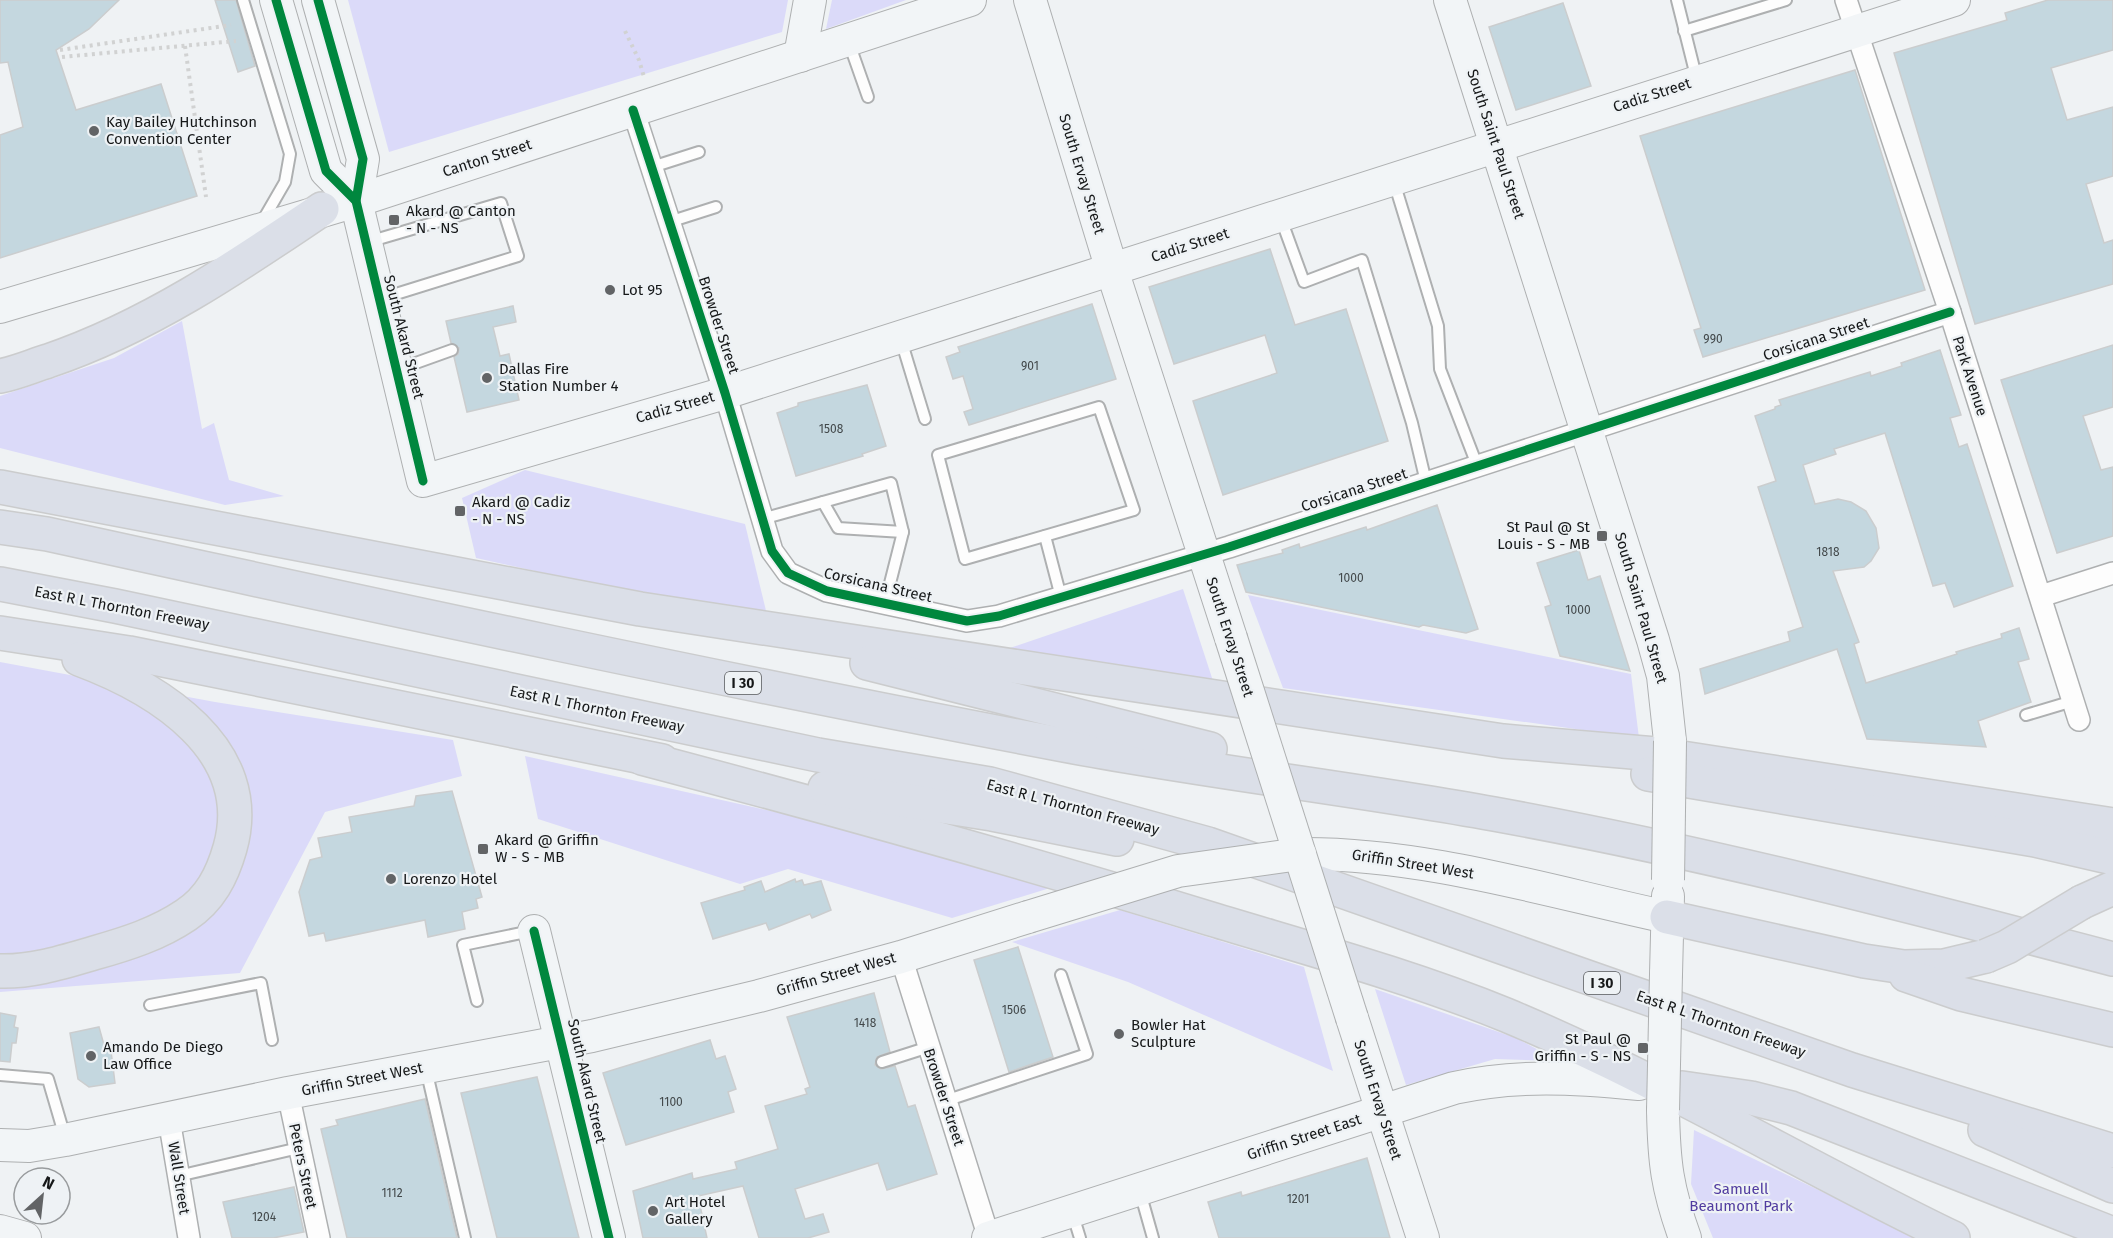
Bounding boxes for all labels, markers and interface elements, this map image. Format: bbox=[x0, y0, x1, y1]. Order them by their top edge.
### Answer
street label: South Saint Paul Street bbox=[1463, 67, 1529, 222]
street label: Cadiz Street bbox=[1611, 74, 1694, 116]
street label: South Ervay Street bbox=[1055, 112, 1109, 237]
place label: Kay Bailey Hutchinson Convention Center bbox=[106, 113, 257, 148]
marker: Kay Bailey Hutchinson Convention Center bbox=[87, 124, 101, 138]
street label: Canton Street bbox=[440, 135, 534, 181]
place label: Akard @ Canton - N - NS bbox=[406, 202, 516, 237]
marker: Akard @ Canton - N - NS bbox=[387, 213, 401, 227]
street label: Cadiz Street bbox=[1149, 224, 1232, 266]
street label: South Akard Street bbox=[380, 273, 428, 401]
street label: Browder Street bbox=[695, 274, 743, 377]
place label: Lot 95 bbox=[622, 281, 663, 299]
marker: Lot 95 bbox=[603, 283, 617, 297]
street label: Corsicana Street bbox=[1761, 313, 1872, 365]
house number: 990 bbox=[1703, 332, 1723, 346]
street label: Park Avenue bbox=[1949, 334, 1991, 418]
house number: 901 bbox=[1021, 359, 1039, 373]
place label: Dallas Fire Station Number 4 bbox=[499, 360, 618, 395]
marker: Dallas Fire Station Number 4 bbox=[480, 371, 494, 385]
street label: Cadiz Street bbox=[634, 387, 717, 427]
house number: 1508 bbox=[819, 422, 844, 436]
street label: Corsicana Street bbox=[1299, 464, 1410, 516]
place label: Akard @ Cadiz - N - NS bbox=[472, 493, 570, 528]
marker: Akard @ Cadiz - N - NS bbox=[453, 504, 467, 518]
place label: St Paul @ St Louis - S - MB bbox=[1497, 518, 1591, 553]
marker: St Paul @ St Louis - S - MB bbox=[1595, 529, 1609, 543]
street label: South Saint Paul Street bbox=[1611, 530, 1671, 686]
house number: 1818 bbox=[1816, 545, 1840, 559]
street label: Corsicana Street bbox=[822, 564, 934, 606]
house number: 1000 bbox=[1338, 571, 1364, 585]
street label: South Ervay Street bbox=[1202, 575, 1258, 700]
street label: East R L Thornton Freeway bbox=[33, 582, 212, 634]
house number: 1000 bbox=[1565, 603, 1591, 617]
road number: I 30 bbox=[725, 672, 761, 694]
street label: East R L Thornton Freeway bbox=[508, 682, 686, 736]
street label: East R L Thornton Freeway bbox=[985, 775, 1162, 839]
place label: Akard @ Griffin W - S - MB bbox=[495, 831, 599, 866]
marker: Akard @ Griffin W - S - MB bbox=[476, 842, 490, 856]
street label: Griffin Street West bbox=[1351, 845, 1476, 883]
place label: Lorenzo Hotel bbox=[403, 870, 498, 888]
marker: Lorenzo Hotel bbox=[384, 872, 398, 886]
street label: Griffin Street West bbox=[774, 948, 898, 1000]
road number: I 30 bbox=[1584, 972, 1620, 994]
street label: East R L Thornton Freeway bbox=[1634, 987, 1809, 1062]
house number: 1506 bbox=[1002, 1003, 1026, 1017]
house number: 1418 bbox=[854, 1016, 877, 1030]
place label: Bowler Hat Sculpture bbox=[1131, 1016, 1206, 1051]
street label: South Akard Street bbox=[564, 1017, 610, 1145]
marker: Bowler Hat Sculpture bbox=[1112, 1027, 1126, 1041]
place label: St Paul @ Griffin - S - NS bbox=[1534, 1030, 1631, 1065]
place label: Amando De Diego Law Office bbox=[103, 1038, 223, 1073]
street label: South Ervay Street bbox=[1350, 1038, 1406, 1163]
marker: St Paul @ Griffin - S - NS bbox=[1636, 1041, 1650, 1055]
street label: Browder Street bbox=[920, 1046, 968, 1149]
marker: Amando De Diego Law Office bbox=[84, 1049, 98, 1063]
street label: Griffin Street West bbox=[300, 1058, 425, 1100]
house number: 1100 bbox=[659, 1095, 683, 1109]
street label: Griffin Street East bbox=[1245, 1110, 1364, 1164]
street label: Peters Street bbox=[285, 1122, 321, 1211]
street label: Wall Street bbox=[164, 1140, 194, 1216]
north arrow bbox=[12, 1166, 72, 1226]
text: N bbox=[40, 1172, 58, 1194]
park label: Samuell Beaumont Park bbox=[1689, 1180, 1793, 1215]
house number: 1112 bbox=[381, 1186, 403, 1200]
house number: 1201 bbox=[1287, 1192, 1309, 1206]
place label: Art Hotel Gallery bbox=[665, 1193, 726, 1228]
marker: Art Hotel Gallery bbox=[646, 1204, 660, 1218]
house number: 1204 bbox=[252, 1210, 277, 1224]

